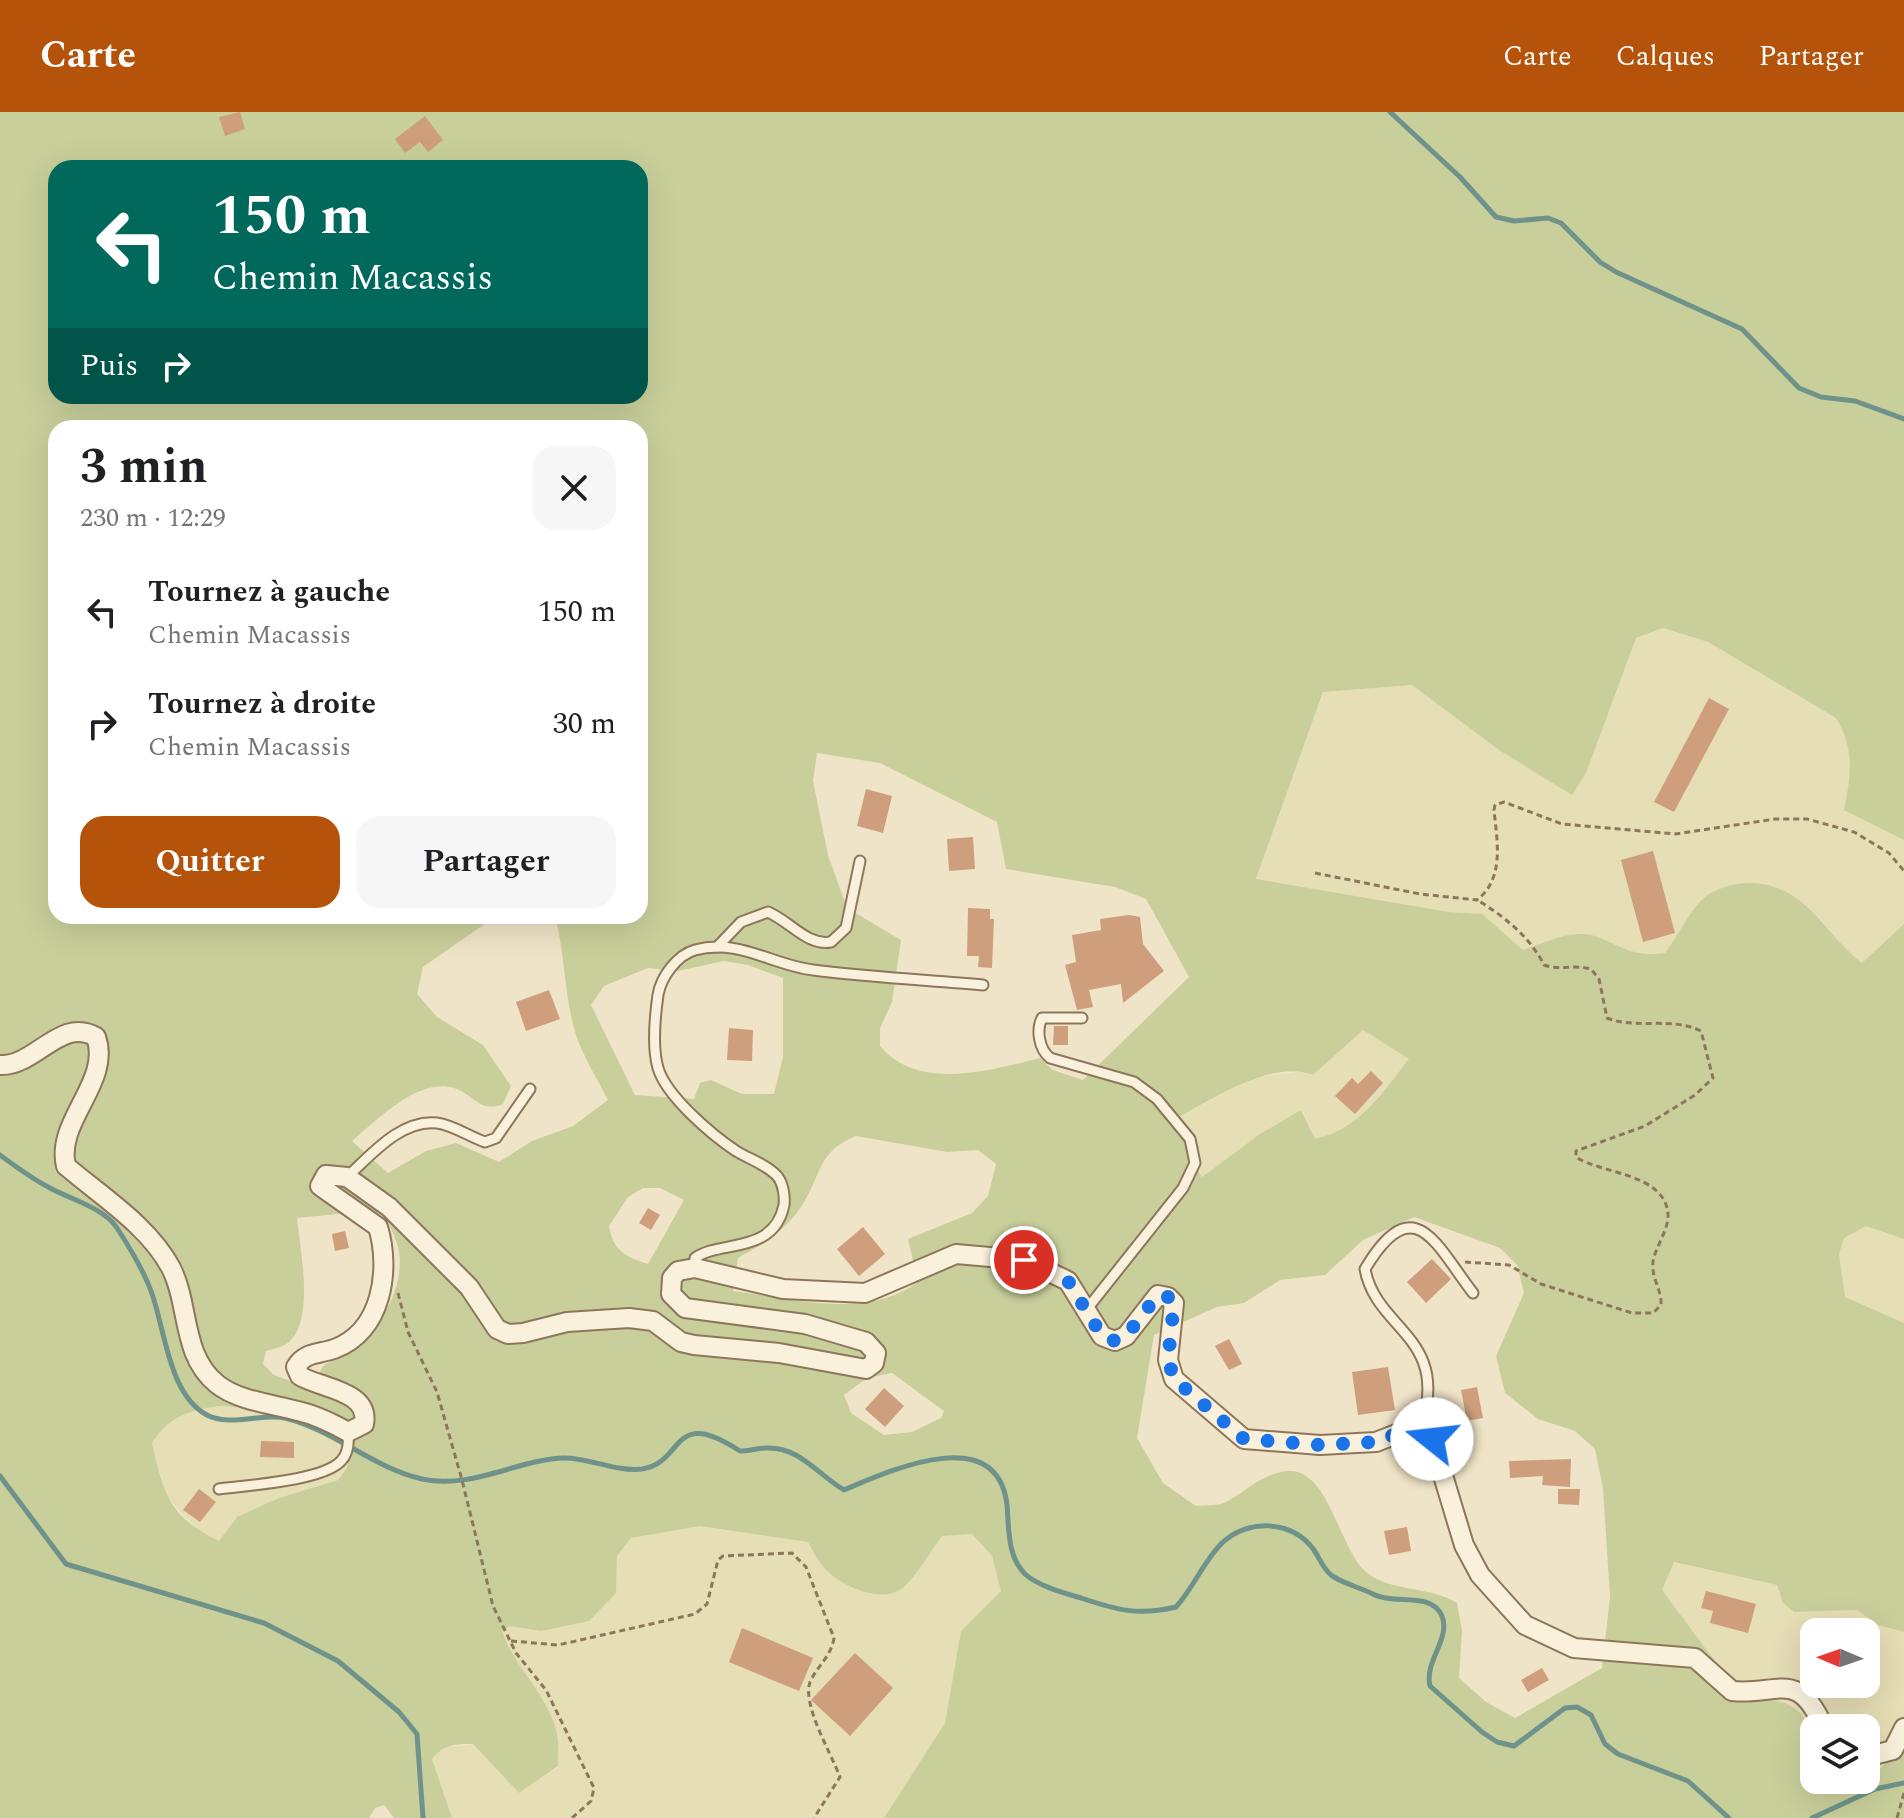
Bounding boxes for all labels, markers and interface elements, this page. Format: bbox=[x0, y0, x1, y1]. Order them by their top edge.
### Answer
text: Carte bbox=[40, 27, 136, 85]
text: Carte bbox=[1503, 35, 1572, 78]
text: Calques bbox=[1616, 35, 1715, 78]
text: Partager bbox=[1759, 35, 1864, 78]
text: 150 m bbox=[212, 174, 371, 259]
icon: left bbox=[80, 192, 184, 296]
text: Chemin Macassis bbox=[212, 251, 493, 306]
text: Puis bbox=[80, 343, 138, 389]
icon: right bbox=[154, 344, 198, 388]
text: 3 min bbox=[80, 431, 208, 504]
button: close bbox=[532, 446, 616, 530]
text: 230 m · 12:29 bbox=[80, 498, 226, 538]
text: Tournez à gauche bbox=[148, 569, 390, 615]
text: 150 m bbox=[538, 589, 616, 635]
icon: left bbox=[80, 590, 124, 634]
text: Chemin Macassis bbox=[148, 615, 351, 655]
text: Tournez à droite bbox=[148, 681, 376, 727]
text: 30 m bbox=[553, 701, 616, 747]
icon: right bbox=[80, 702, 124, 746]
text: Chemin Macassis bbox=[148, 727, 351, 767]
button: Quitter bbox=[80, 816, 340, 908]
button: Partager bbox=[356, 816, 616, 908]
pin bbox=[990, 1226, 1058, 1294]
icon: arrive bbox=[1002, 1238, 1046, 1282]
position arrow bbox=[1390, 1397, 1474, 1481]
north arrow bbox=[1800, 1618, 1880, 1698]
map controls bbox=[1800, 1618, 1880, 1794]
button: layers bbox=[1800, 1714, 1880, 1794]

